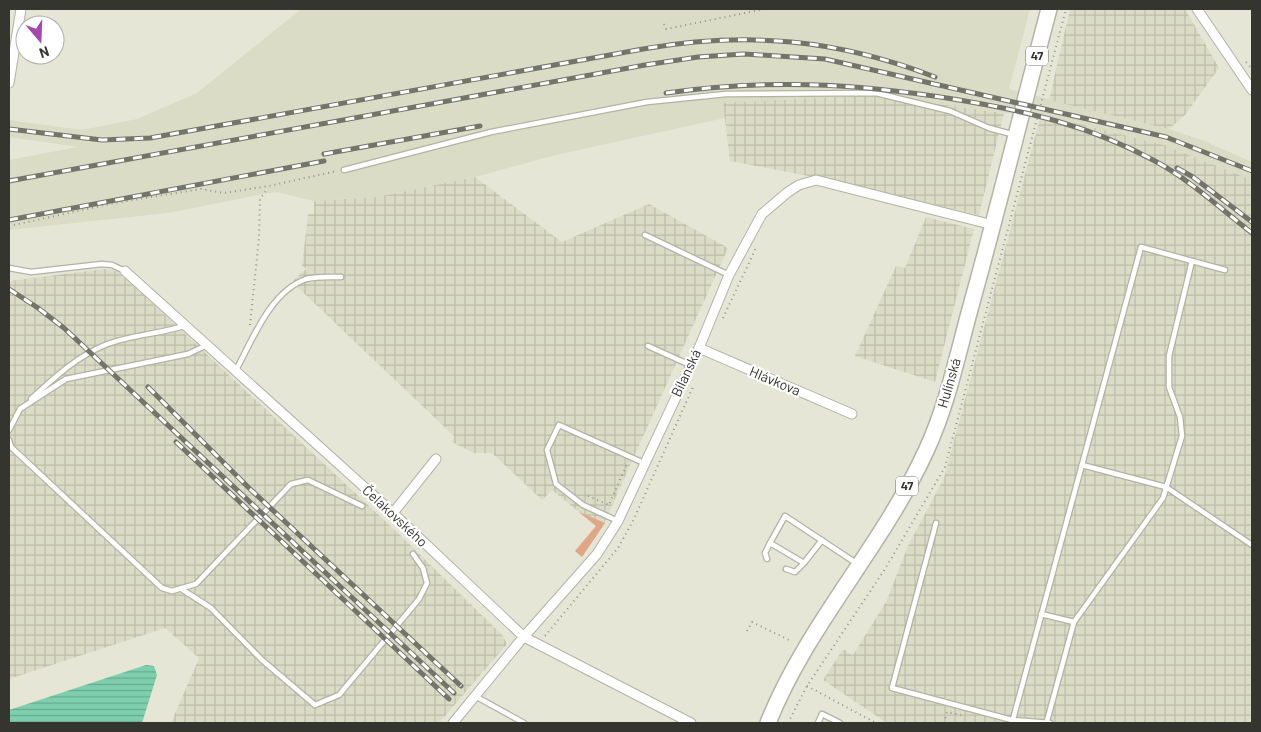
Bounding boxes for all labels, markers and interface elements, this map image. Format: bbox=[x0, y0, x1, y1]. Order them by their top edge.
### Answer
north arrow bbox=[15, 15, 65, 65]
text: N bbox=[37, 43, 52, 62]
road number: 47 bbox=[1026, 46, 1048, 66]
street label: Bílanská bbox=[667, 346, 704, 399]
street label: Hulínská bbox=[933, 356, 964, 410]
street label: Hlávkova bbox=[747, 362, 803, 399]
road number: 47 bbox=[896, 476, 918, 496]
street label: Čelakovského bbox=[359, 481, 431, 550]

